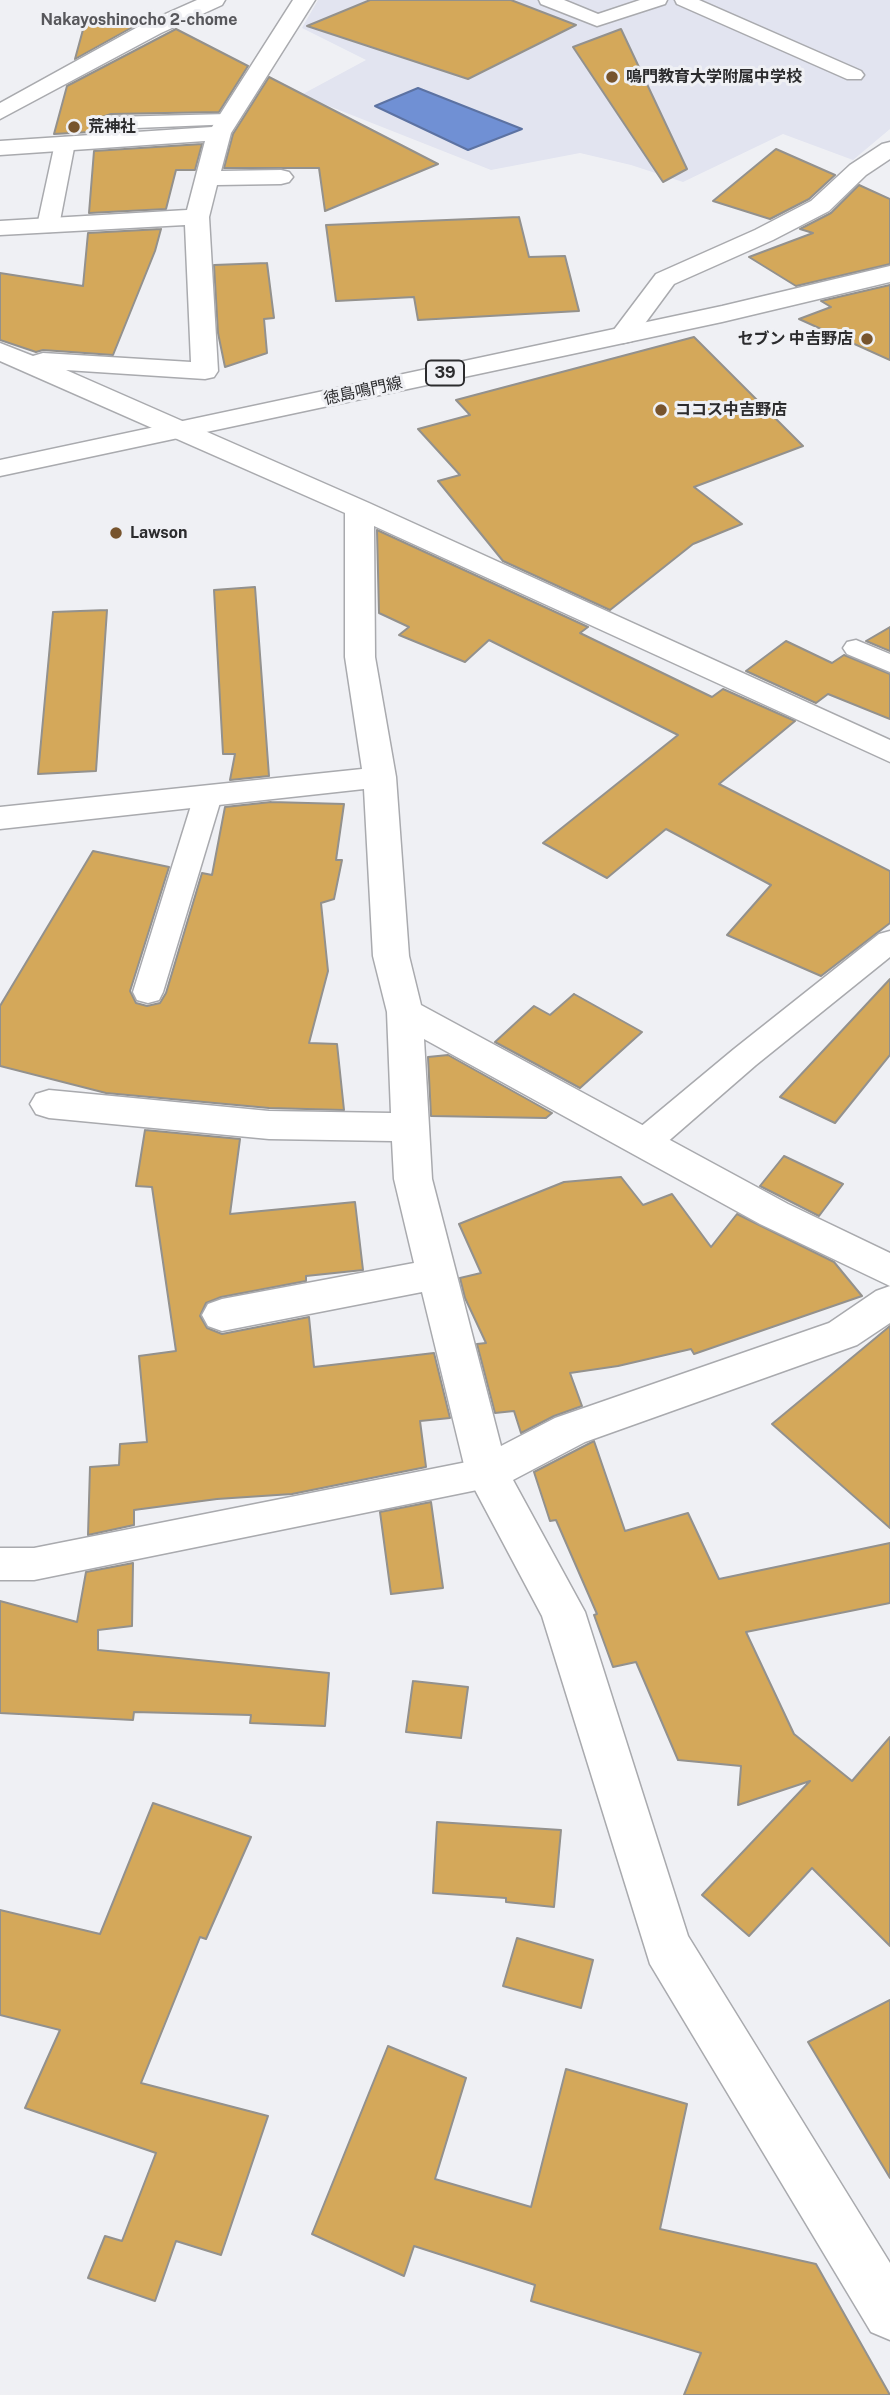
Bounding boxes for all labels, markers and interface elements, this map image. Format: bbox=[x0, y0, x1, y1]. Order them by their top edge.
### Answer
district label: Nakayoshinocho 2-chome bbox=[41, 10, 237, 30]
place label: 鳴門教育大学附属中学校 bbox=[626, 67, 802, 87]
marker: 鳴門教育大学附属中学校 bbox=[604, 69, 620, 85]
place label: 荒神社 bbox=[88, 117, 136, 137]
marker: 荒神社 bbox=[66, 119, 82, 135]
place label: セブン 中吉野店 bbox=[737, 329, 853, 349]
marker: セブン 中吉野店 bbox=[859, 331, 875, 347]
road number: 39 bbox=[426, 360, 464, 386]
street label: 徳島鳴門線 bbox=[322, 373, 404, 409]
place label: ココス中吉野店 bbox=[675, 400, 787, 420]
marker: ココス中吉野店 bbox=[653, 402, 669, 418]
place label: Lawson bbox=[130, 523, 187, 543]
marker: Lawson bbox=[108, 525, 124, 541]

